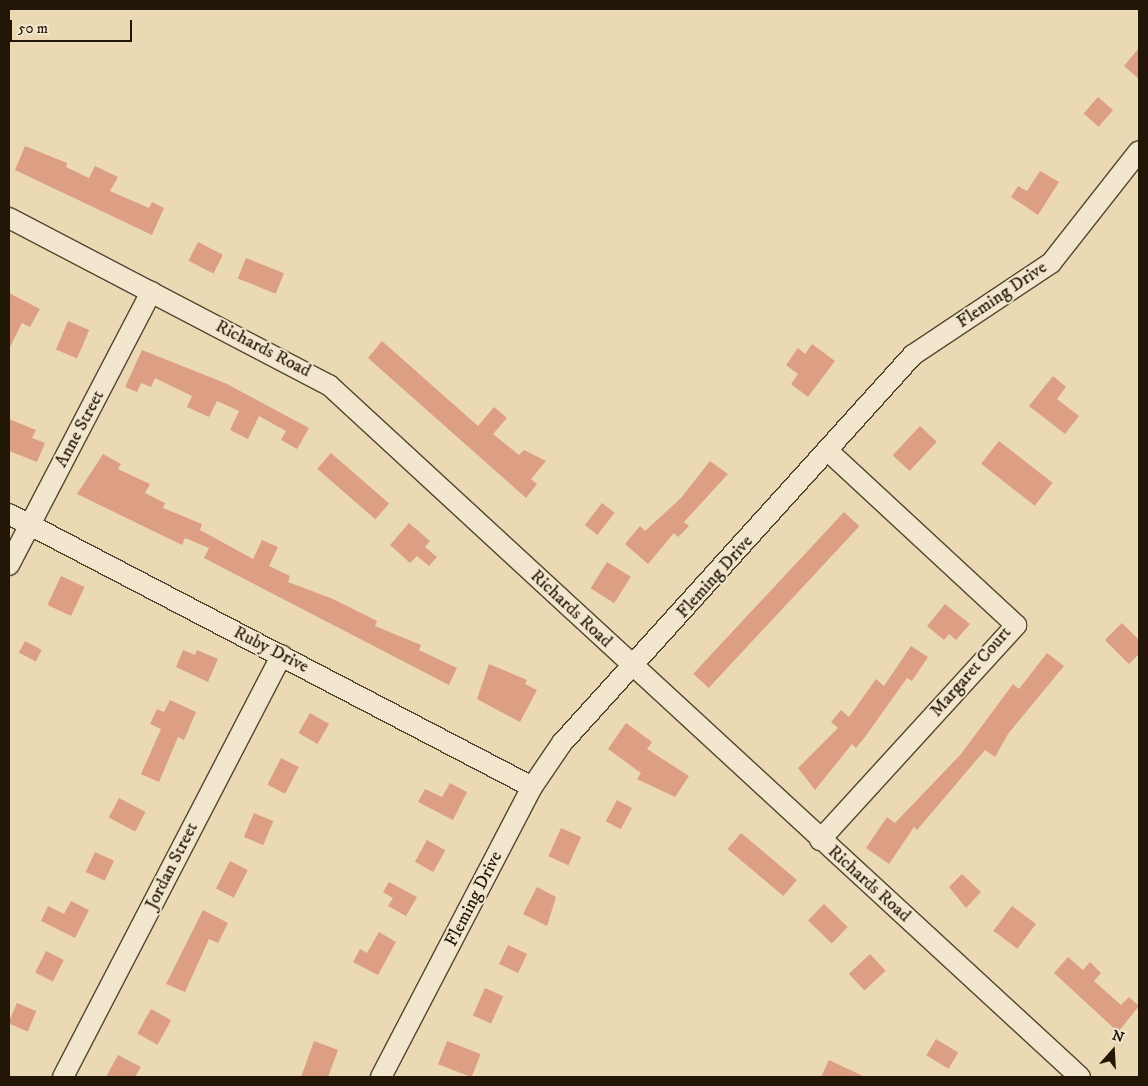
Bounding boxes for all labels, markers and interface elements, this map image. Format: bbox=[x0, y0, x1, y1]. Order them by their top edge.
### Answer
scale bar bbox=[12, 10, 135, 42]
text: 50 m bbox=[18, 19, 48, 38]
street label: Fleming Drive bbox=[953, 257, 1051, 333]
street label: Richards Road bbox=[212, 316, 314, 382]
street label: Anne Street bbox=[51, 387, 109, 471]
street label: Fleming Drive bbox=[672, 531, 758, 623]
street label: Richards Road bbox=[526, 566, 616, 652]
street label: Ruby Drive bbox=[230, 622, 312, 678]
street label: Margaret Court bbox=[926, 622, 1016, 722]
street label: Jordan Street bbox=[141, 819, 203, 913]
street label: Richards Road bbox=[823, 841, 915, 927]
street label: Fleming Drive bbox=[441, 848, 507, 950]
north arrow bbox=[1088, 1026, 1138, 1076]
text: N bbox=[1110, 1026, 1126, 1047]

